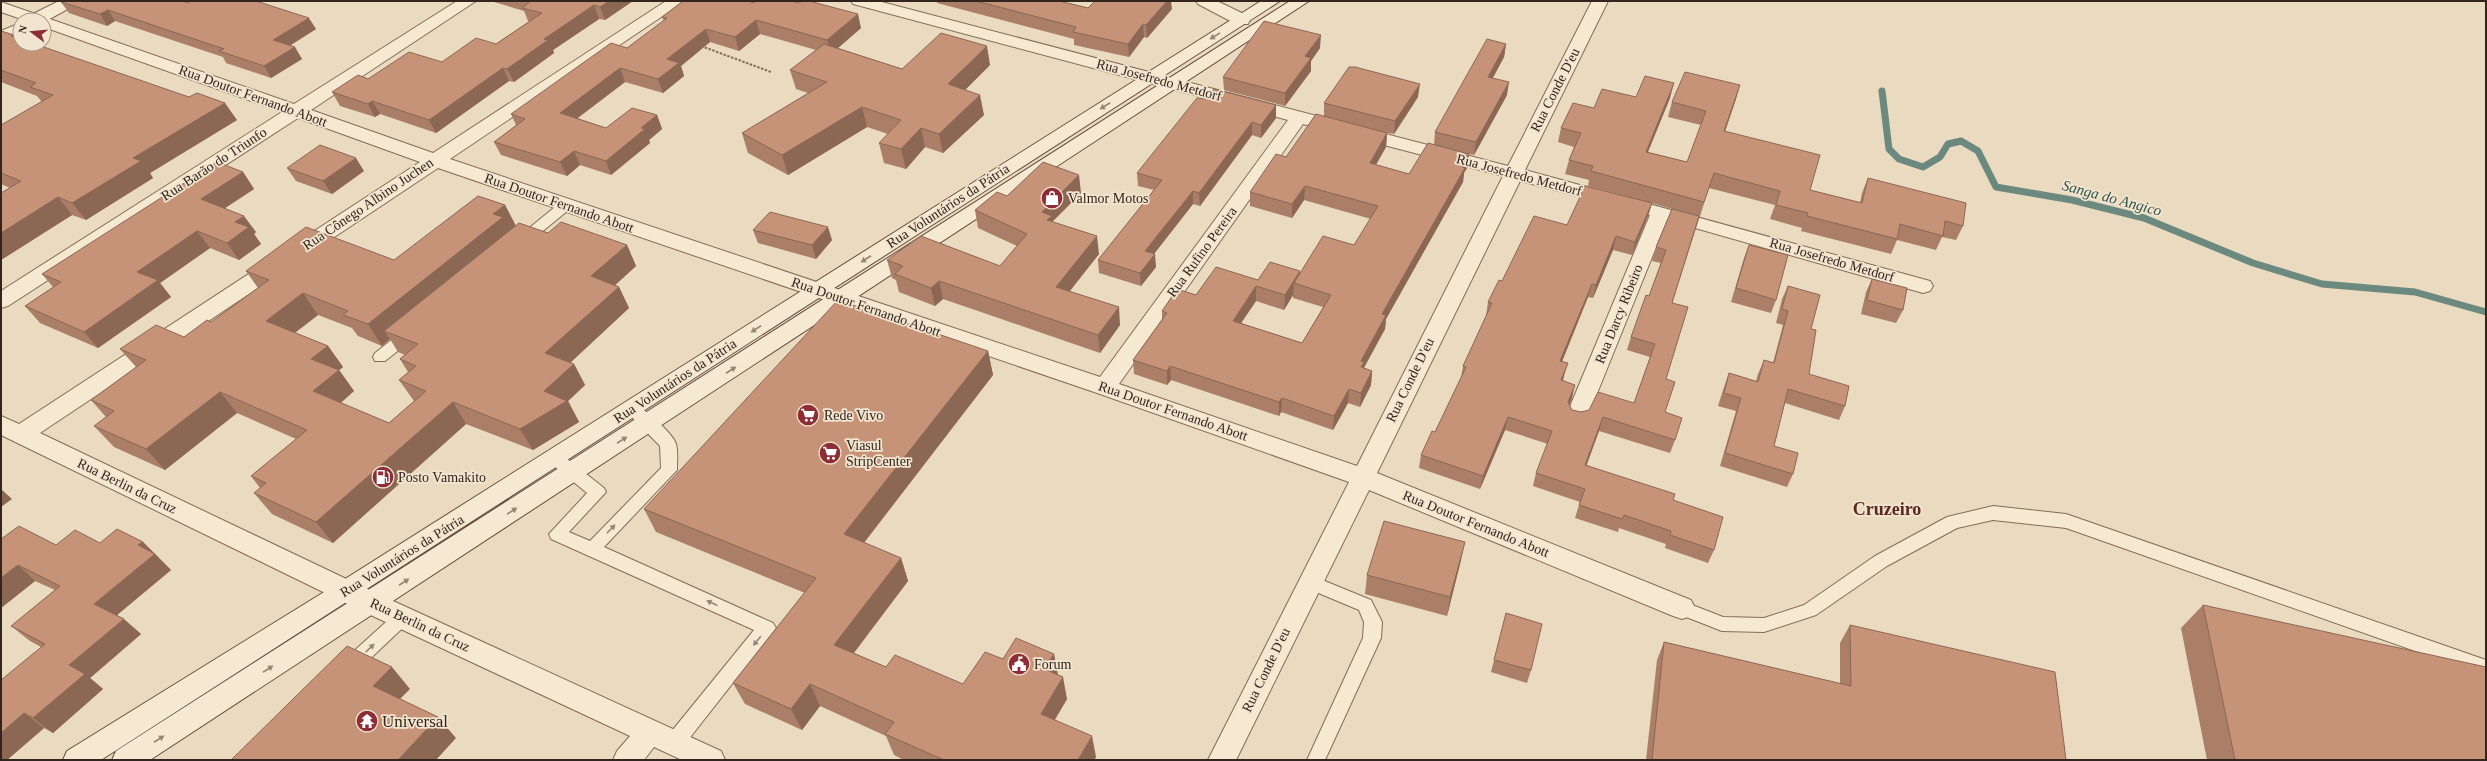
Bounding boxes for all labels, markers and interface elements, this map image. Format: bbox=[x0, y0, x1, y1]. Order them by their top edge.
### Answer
north arrow bbox=[12, 12, 52, 52]
text: N bbox=[16, 24, 29, 35]
one-way arrow bbox=[1209, 33, 1221, 40]
street label: Rua Conde D'eu bbox=[1527, 46, 1583, 134]
street label: Rua Josefredo Metdorf bbox=[1095, 56, 1224, 104]
street label: Rua Doutor Fernando Abott bbox=[177, 62, 329, 130]
one-way arrow bbox=[1099, 102, 1111, 109]
street label: Rua Barão do Triunfo bbox=[159, 124, 269, 204]
street label: Rua Josefredo Metdorf bbox=[1455, 151, 1584, 199]
street label: Rua Cônego Albino Juchen bbox=[300, 155, 436, 253]
street label: Rua Voluntários da Pátria bbox=[884, 160, 1013, 251]
street label: Rua Doutor Fernando Abott bbox=[482, 170, 636, 236]
water label: Sanga do Angico bbox=[2061, 177, 2164, 219]
shop icon: Valmor Motos bbox=[1039, 185, 1065, 211]
place label: Valmor Motos bbox=[1068, 191, 1149, 206]
street label: Rua Rufino Pereira bbox=[1164, 203, 1240, 300]
street label: Rua Josefredo Metdorf bbox=[1768, 235, 1896, 285]
one-way arrow bbox=[860, 255, 872, 262]
street label: Rua Darcy Ribeiro bbox=[1592, 262, 1646, 366]
street label: Rua Doutor Fernando Abott bbox=[789, 274, 943, 340]
one-way arrow bbox=[751, 325, 761, 333]
street label: Rua Voluntários da Pátria bbox=[611, 335, 740, 426]
street label: Rua Conde D'eu bbox=[1383, 335, 1437, 425]
one-way arrow bbox=[725, 366, 736, 373]
street label: Rua Doutor Fernando Abott bbox=[1096, 378, 1250, 444]
supermarket icon: Rede Vivo bbox=[795, 402, 821, 428]
place label: Rede Vivo bbox=[824, 408, 883, 423]
one-way arrow bbox=[616, 436, 627, 444]
place label: Viasul StripCenter bbox=[846, 438, 911, 469]
supermarket icon: Viasul StripCenter bbox=[817, 440, 843, 466]
street label: Rua Berlin da Cruz bbox=[75, 455, 179, 517]
fuel station icon: Posto Vamakito bbox=[370, 464, 396, 490]
place label: Posto Vamakito bbox=[398, 470, 486, 485]
street label: Rua Doutor Fernando Abott bbox=[1401, 488, 1552, 560]
district label: Cruzeiro bbox=[1853, 499, 1921, 519]
one-way arrow bbox=[507, 507, 518, 515]
street label: Rua Voluntários da Pátria bbox=[337, 511, 467, 600]
one-way arrow bbox=[606, 524, 616, 534]
one-way arrow bbox=[398, 578, 409, 586]
street label: Rua Berlin da Cruz bbox=[368, 595, 472, 655]
one-way arrow bbox=[706, 600, 717, 606]
street label: Rua Conde D'eu bbox=[1239, 625, 1293, 715]
one-way arrow bbox=[752, 635, 761, 646]
one-way arrow bbox=[365, 643, 375, 653]
public building icon: Forum bbox=[1006, 651, 1032, 677]
place label: Forum bbox=[1034, 657, 1071, 672]
one-way arrow bbox=[263, 665, 273, 673]
temple icon: Universal bbox=[354, 708, 380, 734]
place label: Universal bbox=[382, 712, 448, 731]
one-way arrow bbox=[154, 735, 164, 743]

